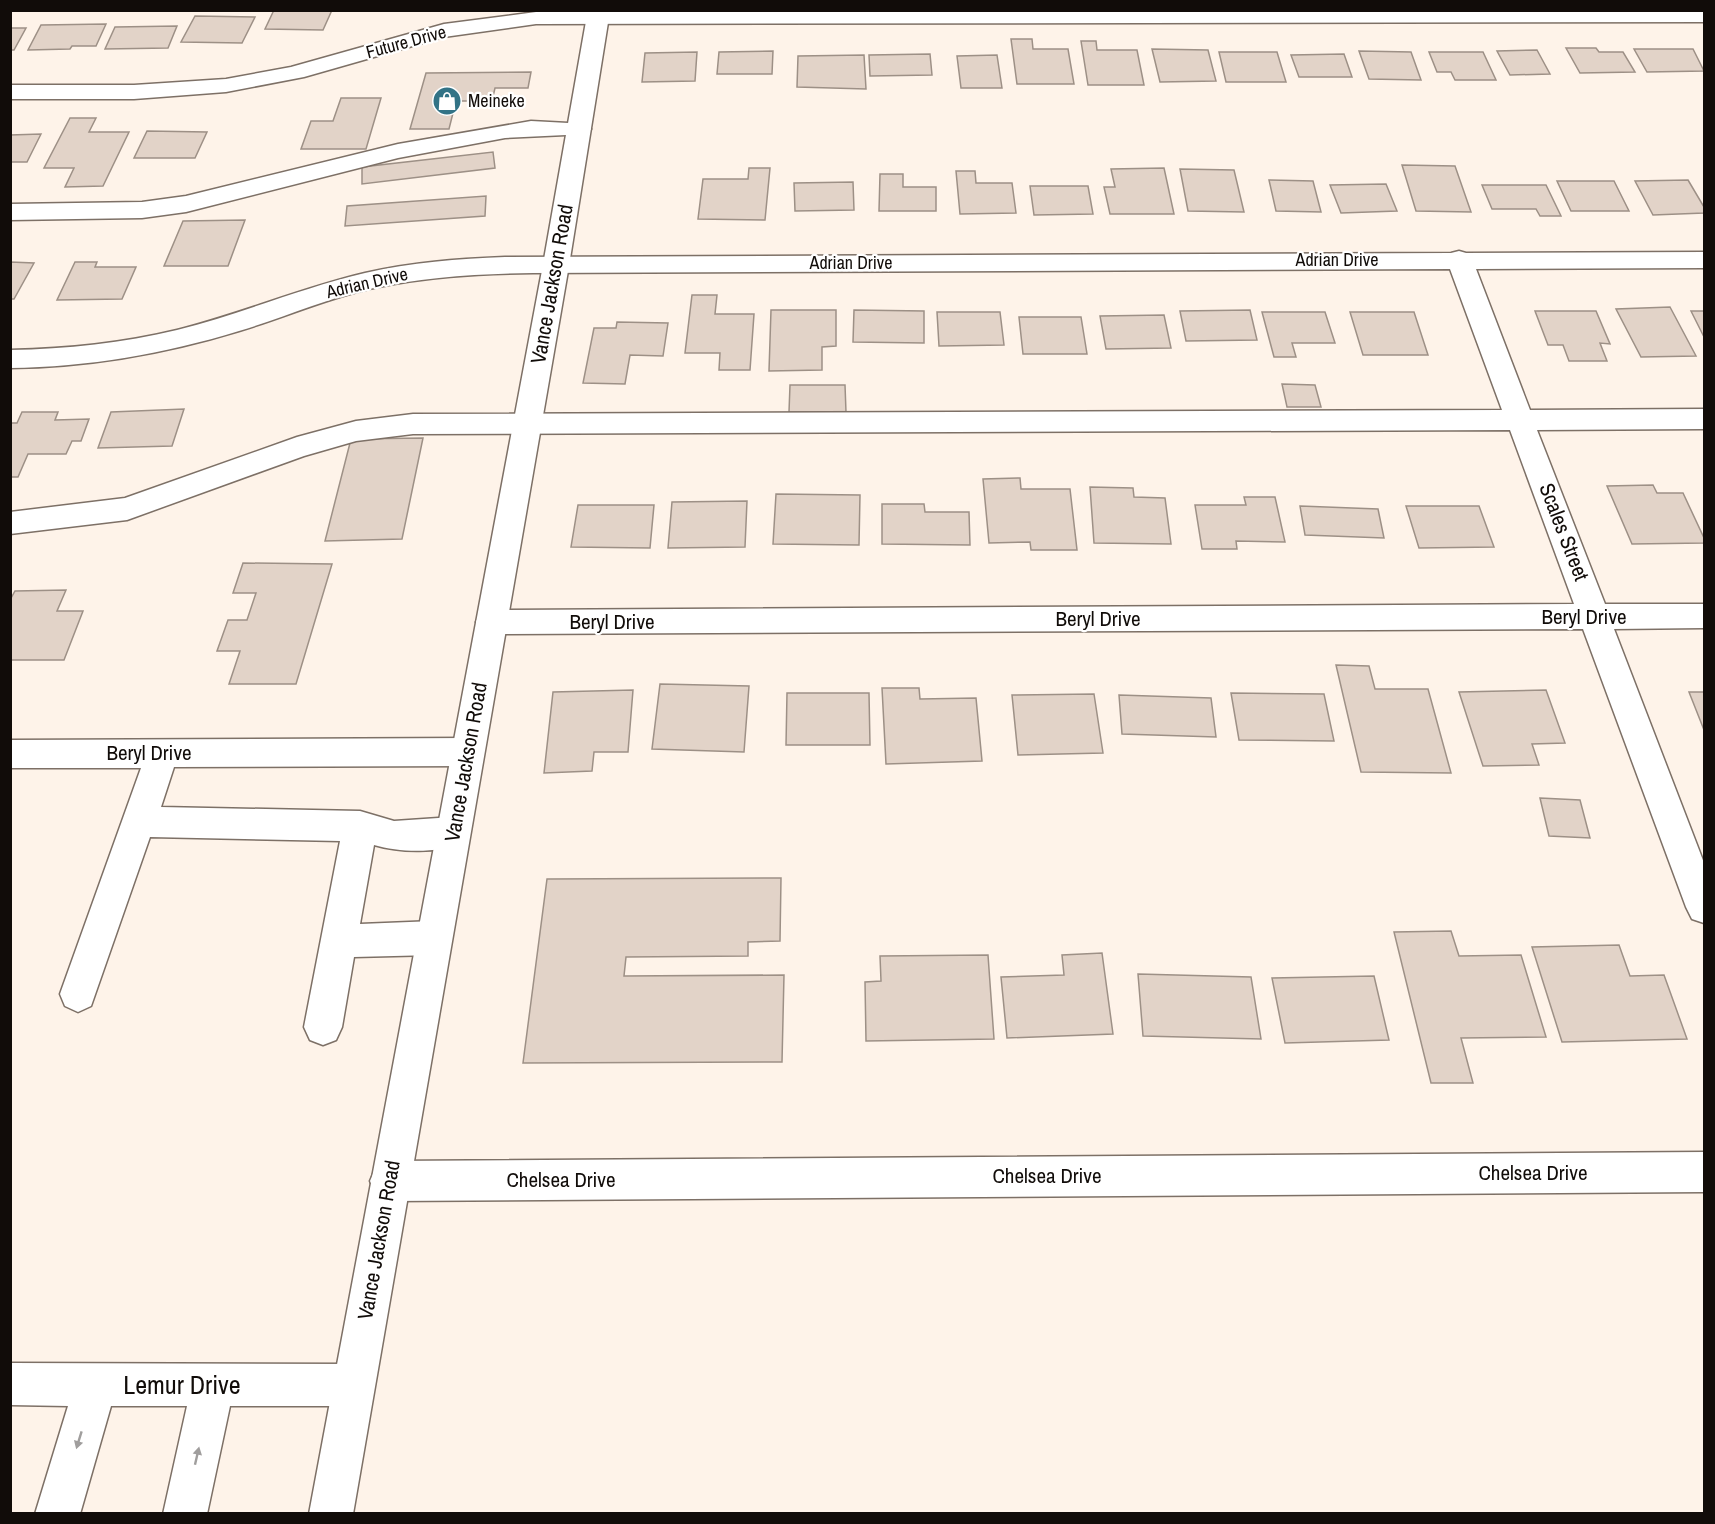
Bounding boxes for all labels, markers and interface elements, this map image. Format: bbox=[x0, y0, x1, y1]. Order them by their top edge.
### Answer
street label: Future Drive bbox=[363, 19, 449, 64]
shop icon: Meineke bbox=[431, 85, 463, 117]
place label: Meineke bbox=[468, 88, 525, 113]
street label: Vance Jackson Road bbox=[523, 202, 580, 366]
street label: Adrian Drive bbox=[1295, 247, 1378, 272]
street label: Adrian Drive bbox=[809, 250, 892, 275]
street label: Adrian Drive bbox=[323, 261, 410, 304]
street label: Scales Street bbox=[1533, 479, 1596, 585]
street label: Beryl Drive bbox=[1541, 602, 1627, 631]
street label: Beryl Drive bbox=[1055, 604, 1141, 633]
street label: Beryl Drive bbox=[569, 607, 655, 636]
street label: Vance Jackson Road bbox=[437, 680, 494, 844]
street label: Beryl Drive bbox=[106, 738, 192, 767]
street label: Vance Jackson Road bbox=[350, 1158, 407, 1322]
street label: Chelsea Drive bbox=[1478, 1158, 1588, 1187]
street label: Chelsea Drive bbox=[992, 1161, 1102, 1190]
street label: Chelsea Drive bbox=[506, 1165, 616, 1194]
street label: Lemur Drive bbox=[123, 1367, 241, 1402]
one-way arrow bbox=[74, 1431, 83, 1449]
one-way arrow bbox=[193, 1447, 203, 1466]

